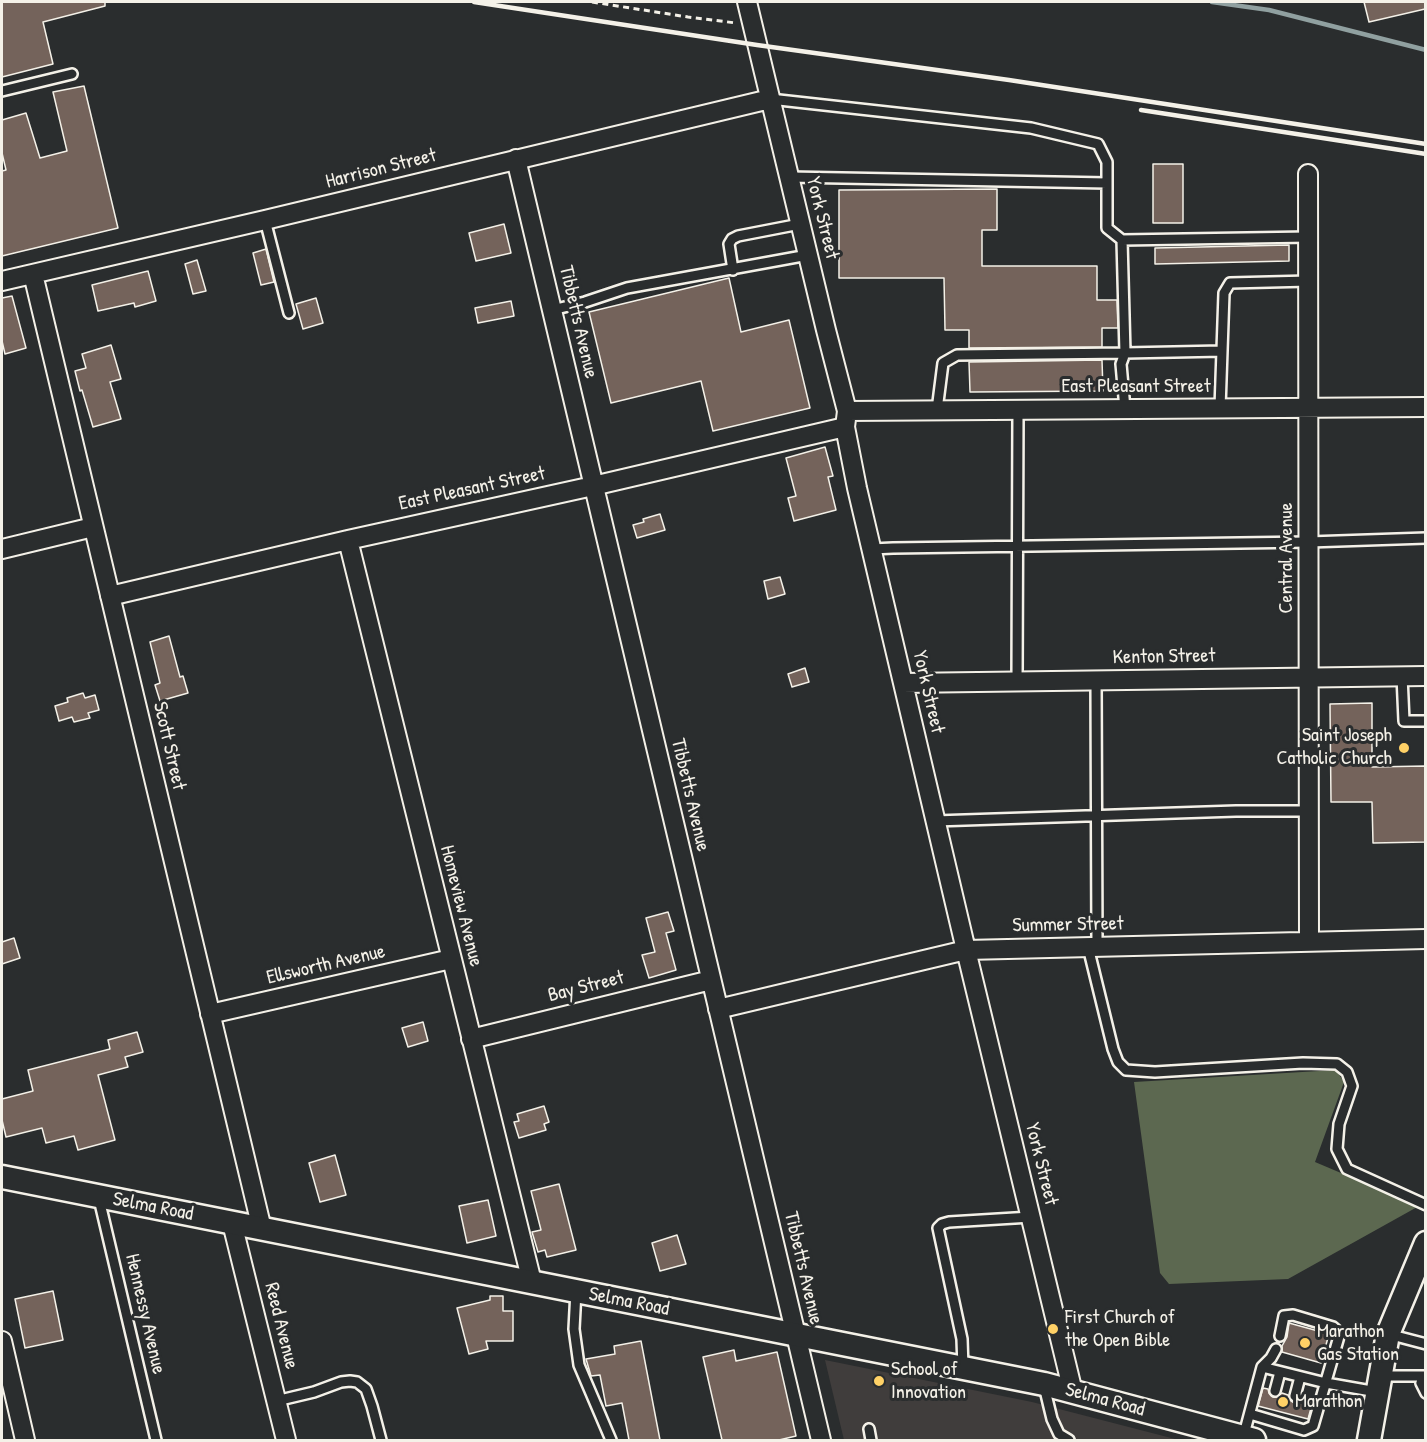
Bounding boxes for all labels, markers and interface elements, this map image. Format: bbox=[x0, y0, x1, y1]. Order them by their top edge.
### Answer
street label: Harrison Street bbox=[323, 144, 439, 194]
street label: York Street bbox=[800, 174, 844, 262]
street label: Tibbetts Avenue bbox=[553, 263, 603, 381]
street label: East Pleasant Street bbox=[1061, 375, 1211, 399]
street label: East Pleasant Street bbox=[397, 462, 547, 516]
street label: Central Avenue bbox=[1275, 502, 1299, 614]
street label: Kenton Street bbox=[1112, 644, 1216, 670]
street label: York Street bbox=[907, 648, 949, 736]
street label: Scott Street bbox=[147, 699, 191, 793]
place label: Saint Joseph Catholic Church bbox=[1276, 724, 1392, 771]
street label: Tibbetts Avenue bbox=[665, 736, 715, 854]
marker: Saint Joseph Catholic Church bbox=[1397, 741, 1411, 755]
street label: Homeview Avenue bbox=[434, 843, 488, 969]
street label: Summer Street bbox=[1012, 912, 1124, 938]
street label: Ellsworth Avenue bbox=[264, 940, 388, 990]
street label: Bay Street bbox=[545, 966, 627, 1008]
street label: York Street bbox=[1019, 1120, 1063, 1208]
street label: Selma Road bbox=[111, 1187, 195, 1227]
street label: Tibbetts Avenue bbox=[778, 1209, 828, 1327]
street label: Hennessy Avenue bbox=[120, 1252, 170, 1376]
street label: Reed Avenue bbox=[259, 1280, 303, 1372]
street label: Selma Road bbox=[587, 1282, 671, 1322]
place label: First Church of the Open Bible bbox=[1065, 1306, 1175, 1353]
place label: Marathon Gas Station bbox=[1317, 1320, 1399, 1367]
marker: First Church of the Open Bible bbox=[1046, 1322, 1060, 1336]
marker: Marathon Gas Station bbox=[1298, 1336, 1312, 1350]
place label: School of Innovation bbox=[891, 1358, 966, 1405]
marker: School of Innovation bbox=[872, 1374, 886, 1388]
street label: Selma Road bbox=[1063, 1378, 1147, 1422]
place label: Marathon bbox=[1295, 1390, 1363, 1414]
marker: Marathon bbox=[1276, 1395, 1290, 1409]

